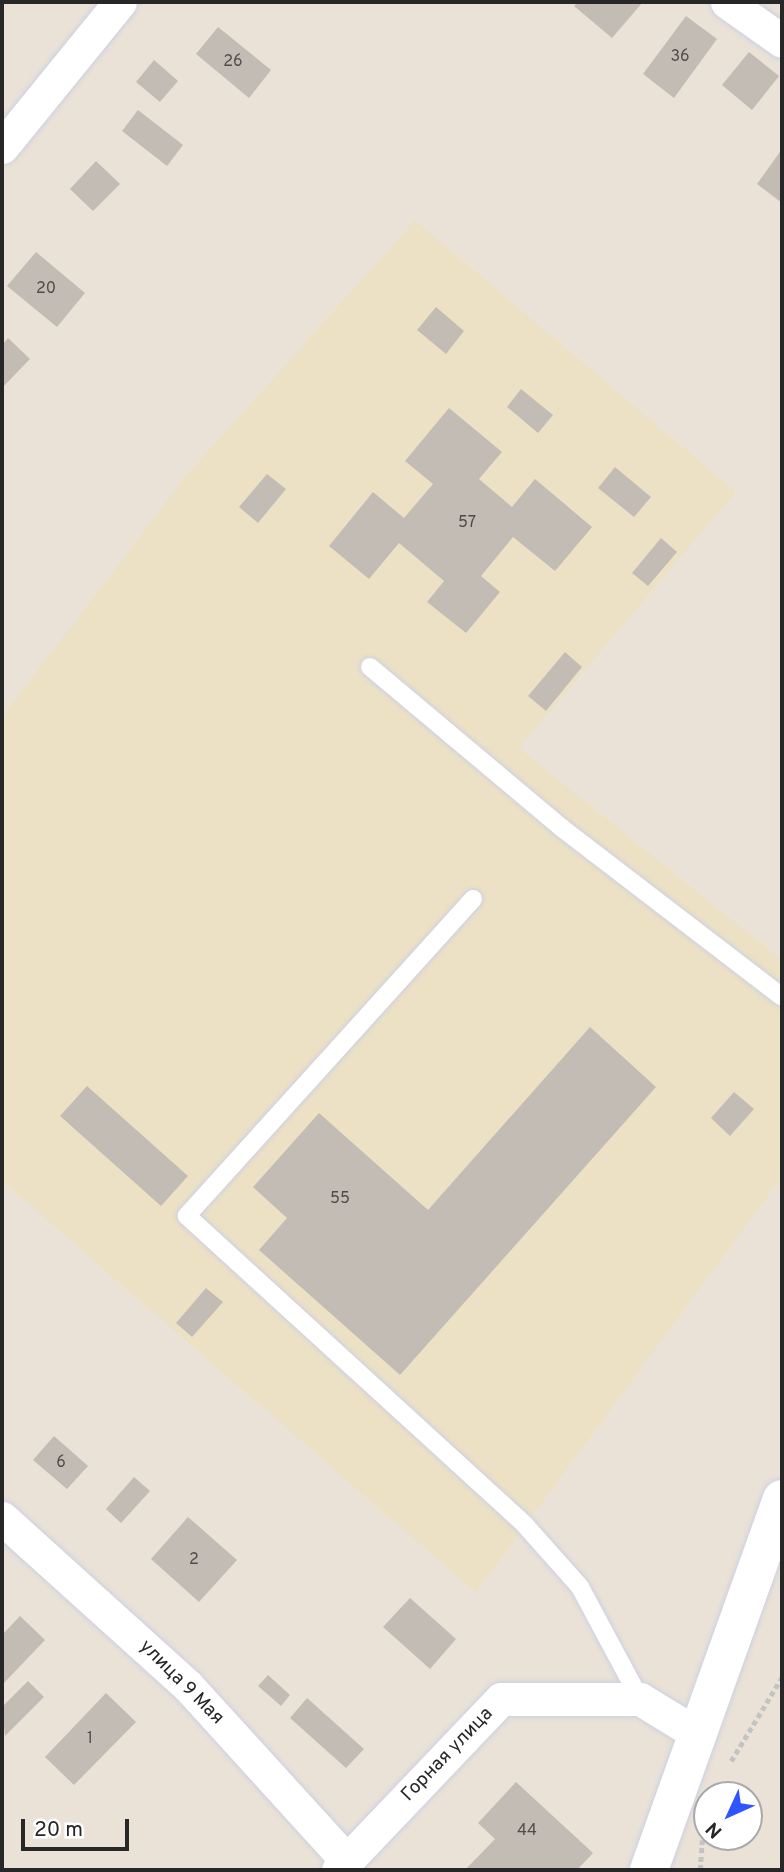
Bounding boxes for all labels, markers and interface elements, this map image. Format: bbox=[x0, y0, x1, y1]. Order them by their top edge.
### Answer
house number: 36 bbox=[670, 47, 690, 67]
house number: 26 bbox=[223, 52, 243, 72]
house number: 20 bbox=[36, 279, 56, 299]
house number: 57 bbox=[458, 513, 476, 533]
house number: 55 bbox=[330, 1189, 350, 1209]
house number: 6 bbox=[56, 1453, 66, 1473]
house number: 2 bbox=[189, 1550, 199, 1570]
street label: улица 9 Мая bbox=[134, 1636, 228, 1730]
street label: Горная улица bbox=[397, 1703, 499, 1807]
house number: 1 bbox=[87, 1729, 93, 1749]
north arrow bbox=[693, 1781, 763, 1851]
scale bar bbox=[24, 1806, 133, 1850]
text: N bbox=[701, 1816, 728, 1843]
text: 20 m bbox=[34, 1817, 83, 1844]
house number: 44 bbox=[517, 1821, 537, 1841]

